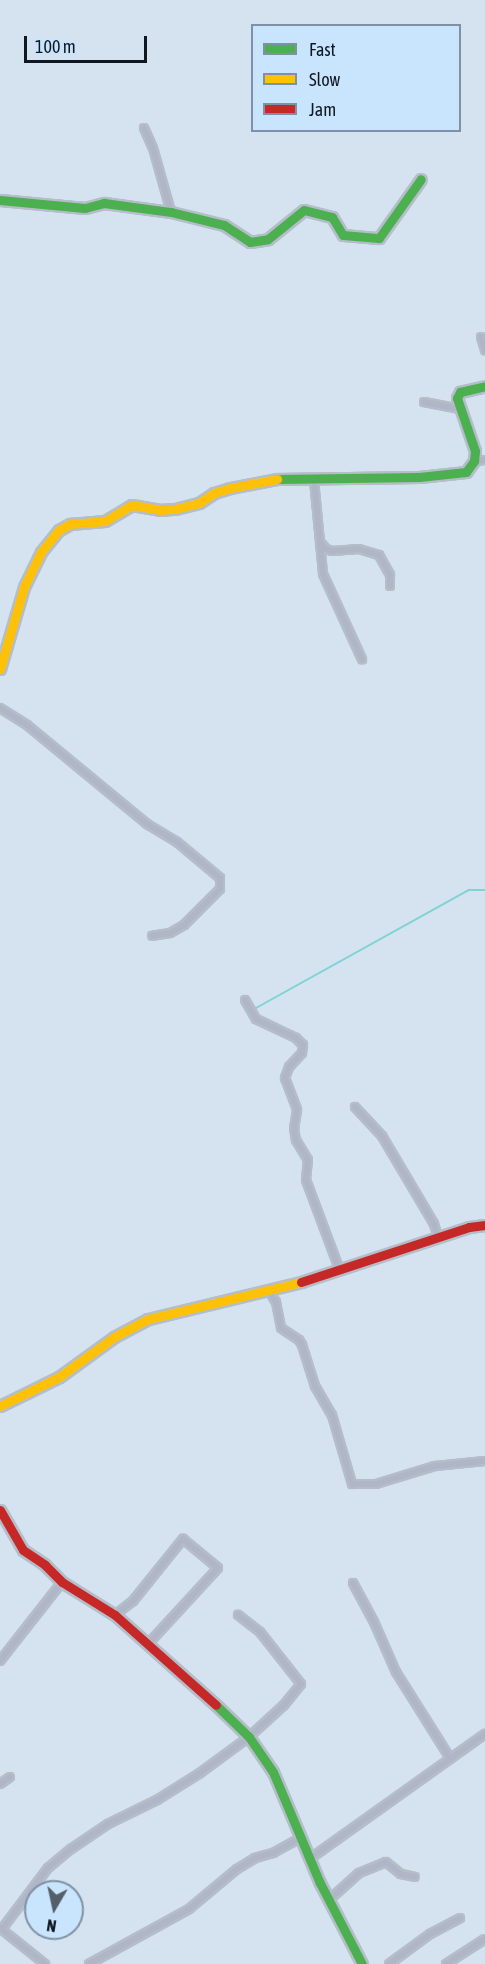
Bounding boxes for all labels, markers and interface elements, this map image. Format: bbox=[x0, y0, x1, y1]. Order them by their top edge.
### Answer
scale bar bbox=[27, 24, 150, 62]
legend bbox=[251, 24, 461, 132]
text: 100 m bbox=[35, 36, 76, 57]
text: Fast bbox=[309, 39, 336, 60]
text: Slow bbox=[309, 69, 340, 90]
text: Jam bbox=[309, 99, 336, 120]
north arrow bbox=[24, 1880, 84, 1940]
text: N bbox=[45, 1916, 58, 1935]

